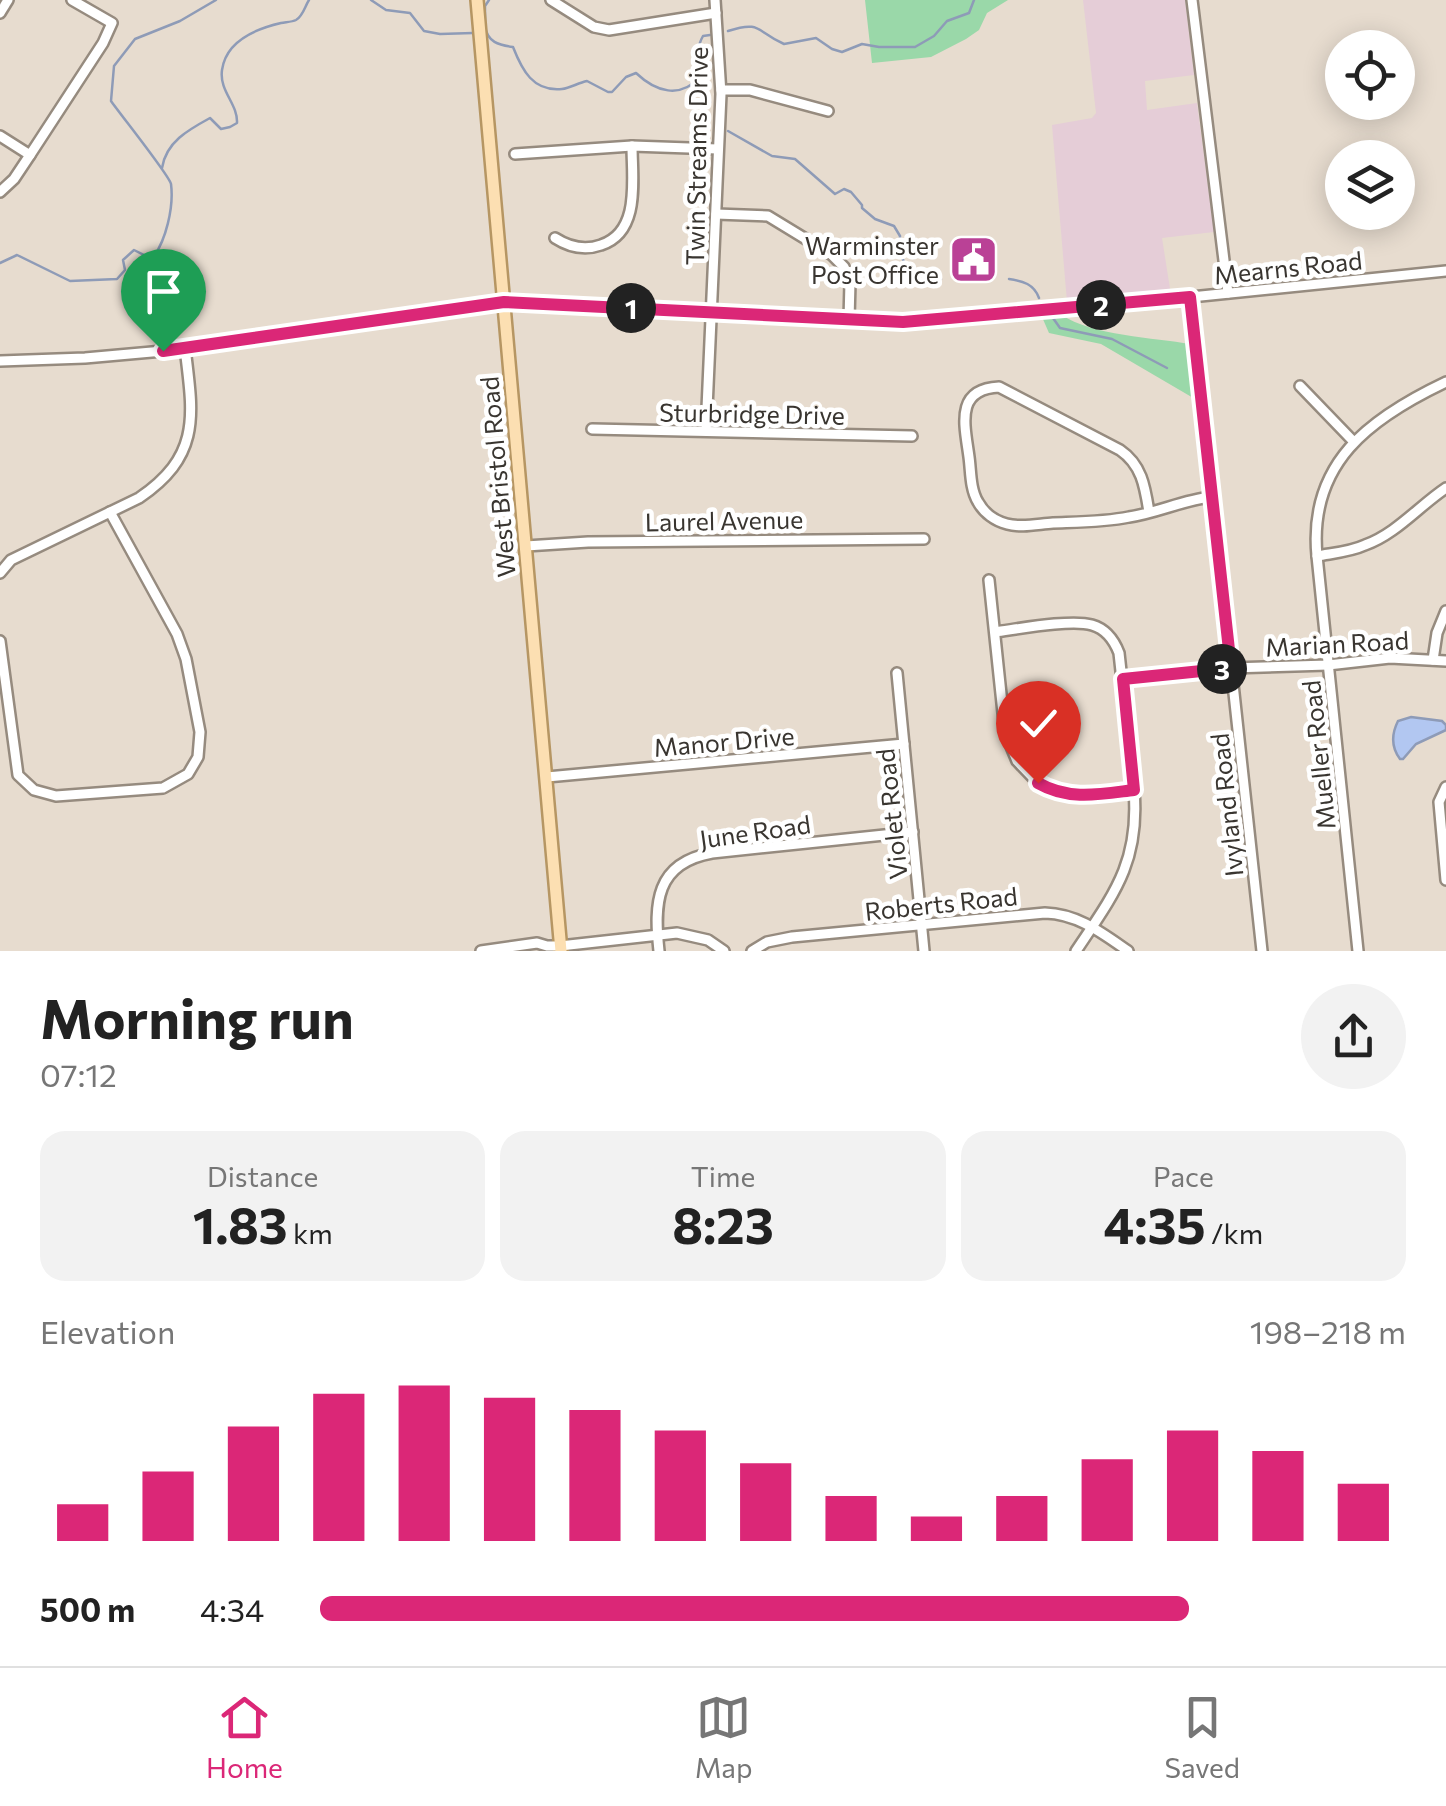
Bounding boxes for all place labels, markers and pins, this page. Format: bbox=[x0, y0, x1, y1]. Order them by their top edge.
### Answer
place label: Warminster Post Office bbox=[805, 230, 939, 289]
public building icon: Warminster Post Office bbox=[948, 233, 1000, 285]
pin bbox=[121, 249, 206, 352]
pin: 2 bbox=[1076, 280, 1126, 330]
pin: 1 bbox=[606, 283, 656, 333]
pin: 3 bbox=[1197, 644, 1247, 694]
pin bbox=[996, 681, 1081, 784]

